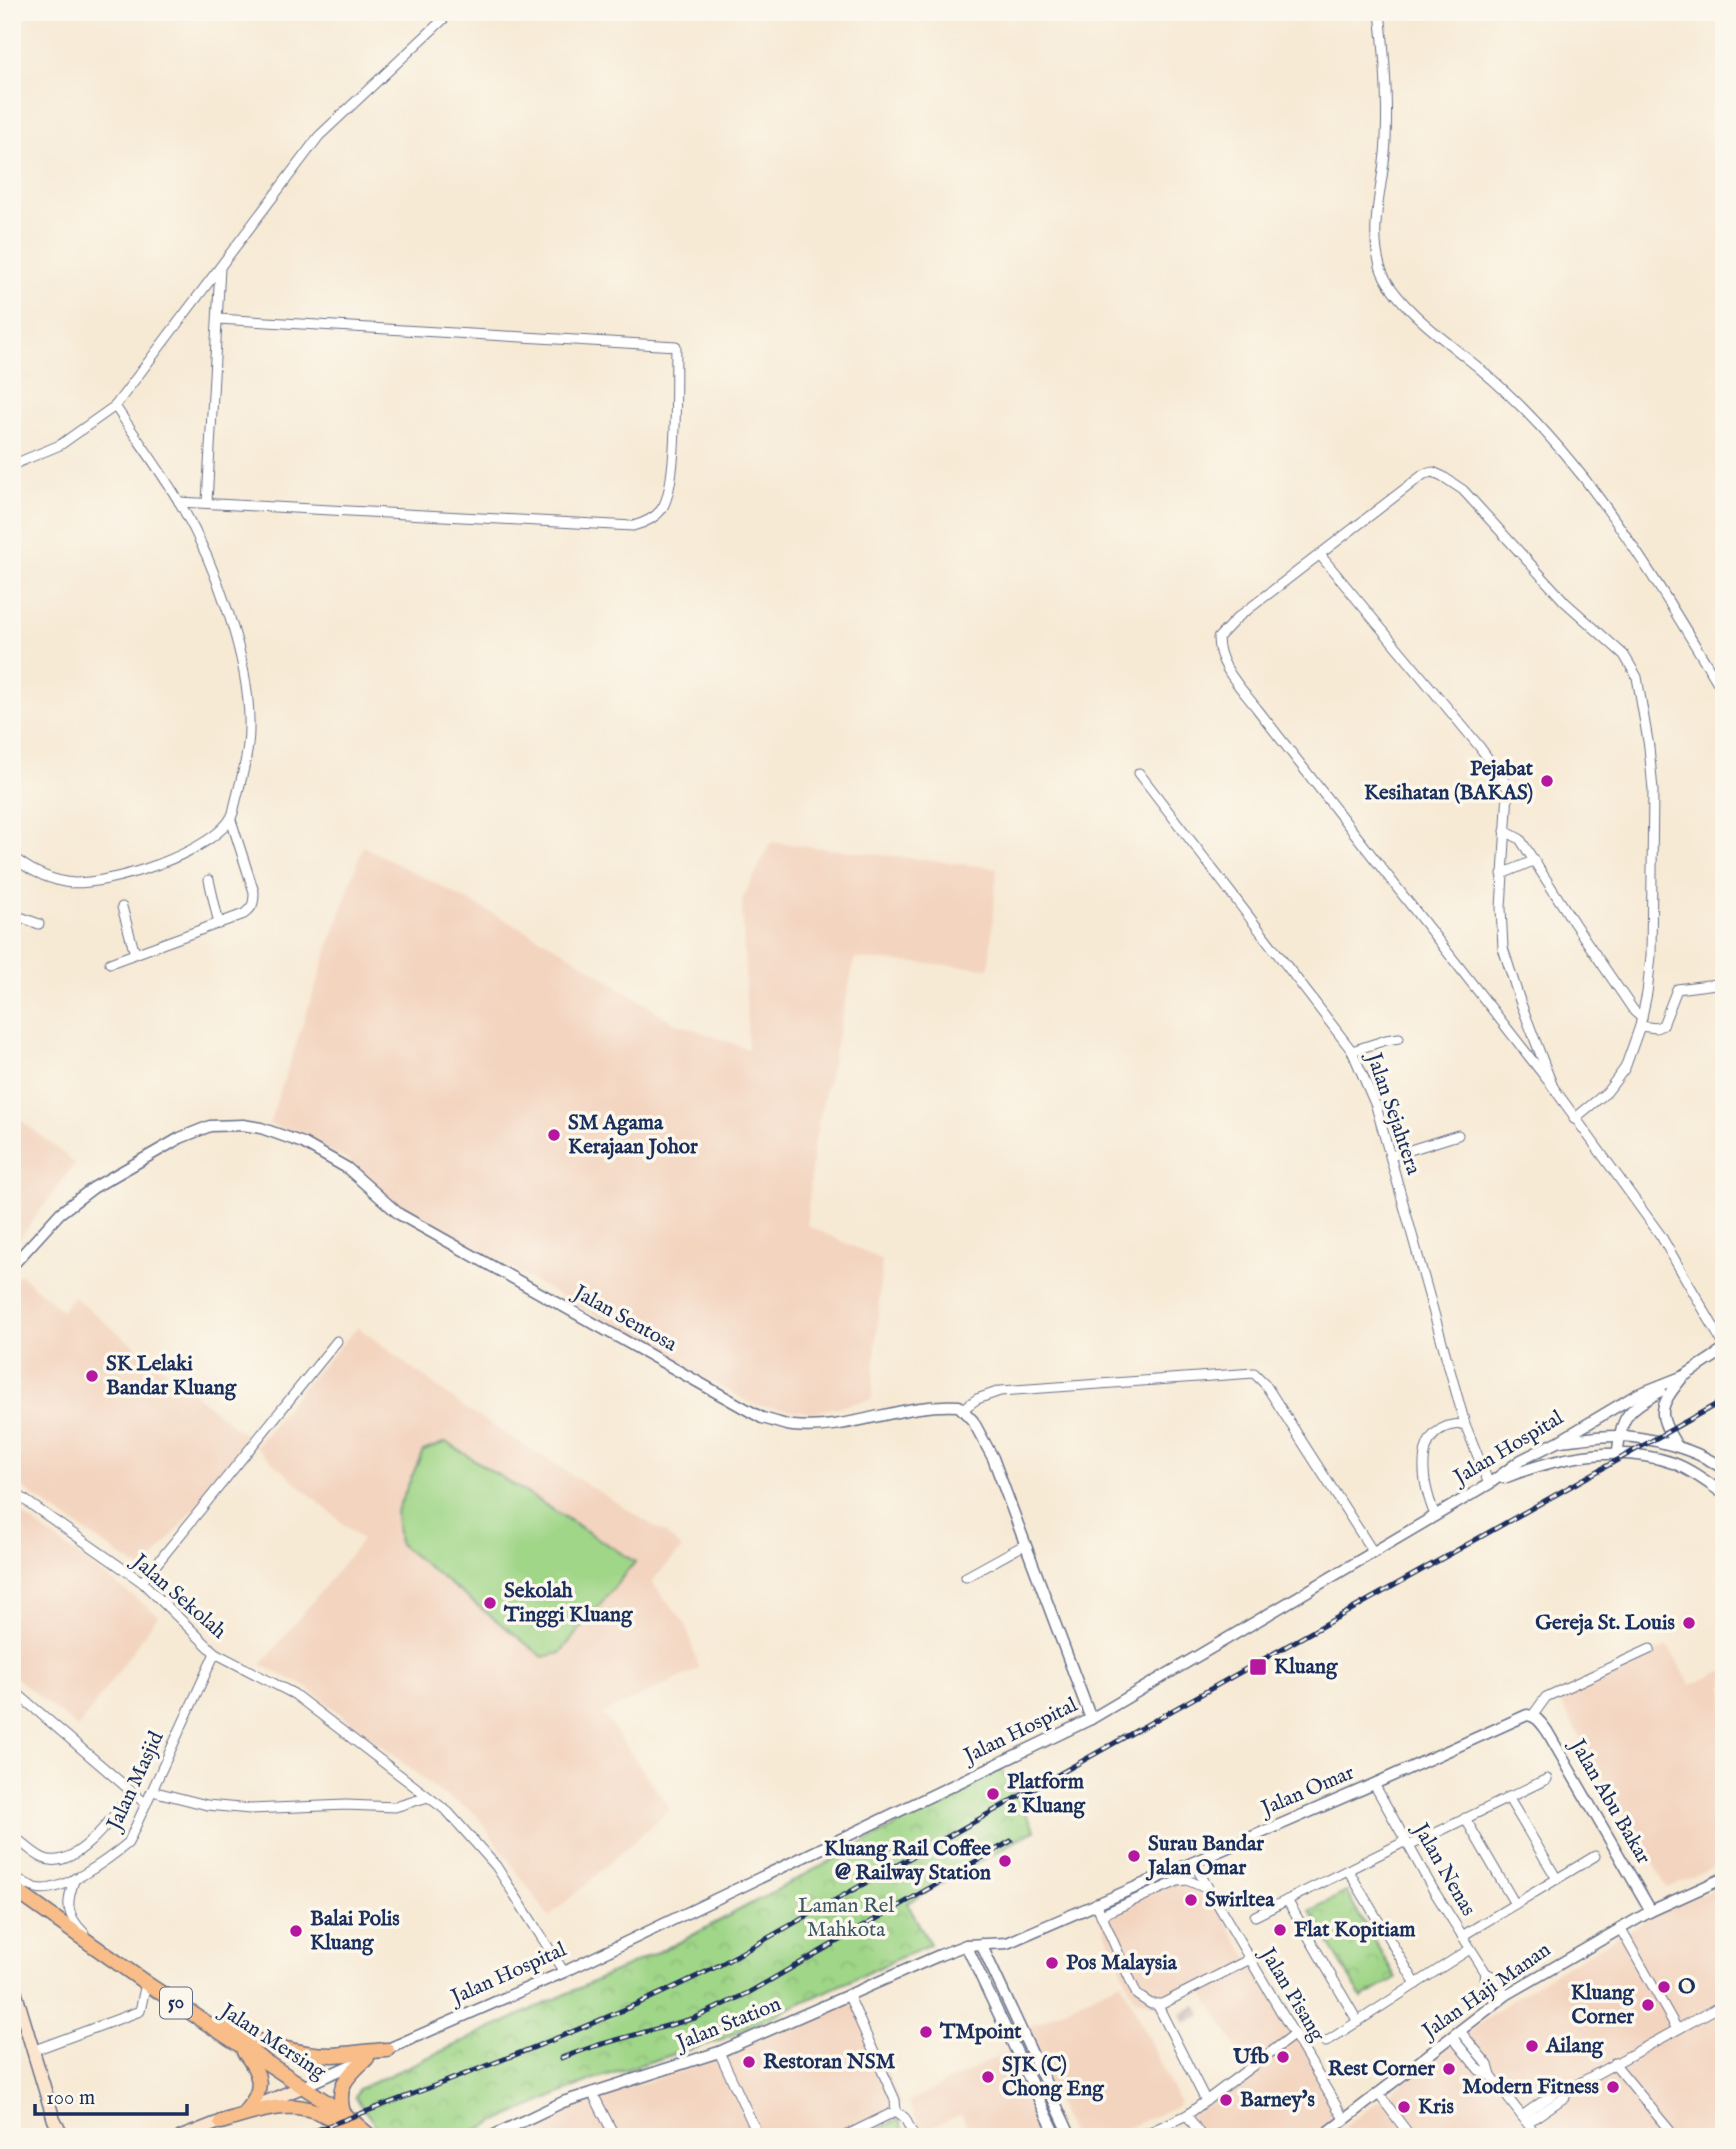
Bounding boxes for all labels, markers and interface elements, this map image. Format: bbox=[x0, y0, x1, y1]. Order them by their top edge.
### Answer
place label: Pejabat Kesihatan (BAKAS) bbox=[1364, 756, 1534, 807]
marker: Pejabat Kesihatan (BAKAS) bbox=[1539, 773, 1555, 789]
street label: Jalan Sejahtera bbox=[1359, 1048, 1427, 1179]
place label: SM Agama Kerajaan Johor bbox=[568, 1110, 698, 1161]
marker: SM Agama Kerajaan Johor bbox=[546, 1127, 562, 1143]
street label: Jalan Sentosa bbox=[567, 1279, 682, 1359]
place label: SK Lelaki Bandar Kluang bbox=[106, 1351, 237, 1402]
marker: SK Lelaki Bandar Kluang bbox=[84, 1368, 100, 1384]
street label: Jalan Hospital bbox=[1448, 1405, 1569, 1492]
street label: Jalan Sekolah bbox=[125, 1547, 232, 1645]
place label: Sekolah Tinggi Kluang bbox=[503, 1578, 633, 1629]
marker: Sekolah Tinggi Kluang bbox=[482, 1595, 498, 1611]
place label: Gereja St. Louis bbox=[1535, 1610, 1675, 1637]
marker: Gereja St. Louis bbox=[1681, 1615, 1697, 1631]
place label: Kluang bbox=[1274, 1654, 1338, 1681]
marker: Kluang bbox=[1248, 1657, 1268, 1677]
street label: Jalan Hospital bbox=[958, 1692, 1082, 1771]
street label: Jalan Masjid bbox=[101, 1727, 171, 1836]
street label: Jalan Abu Bakar bbox=[1562, 1733, 1657, 1869]
street label: Jalan Omar bbox=[1256, 1759, 1359, 1823]
place label: Platform 2 Kluang bbox=[1007, 1769, 1085, 1820]
marker: Platform 2 Kluang bbox=[985, 1786, 1001, 1802]
street label: Jalan Nenas bbox=[1406, 1817, 1481, 1921]
place label: Surau Bandar Jalan Omar bbox=[1145, 1831, 1264, 1882]
place label: Kluang Rail Coffee @ Railway Station bbox=[824, 1836, 991, 1887]
marker: Surau Bandar Jalan Omar bbox=[1126, 1848, 1142, 1864]
marker: Kluang Rail Coffee @ Railway Station bbox=[997, 1853, 1013, 1869]
place label: Swirltea bbox=[1205, 1887, 1275, 1914]
marker: Swirltea bbox=[1183, 1892, 1199, 1908]
park label: Laman Rel Mahkota bbox=[798, 1893, 894, 1944]
place label: Balai Polis Kluang bbox=[310, 1906, 400, 1957]
place label: Flat Kopitiam bbox=[1294, 1917, 1416, 1944]
marker: Flat Kopitiam bbox=[1272, 1922, 1288, 1938]
marker: Balai Polis Kluang bbox=[288, 1923, 304, 1939]
street label: Jalan Hospital bbox=[445, 1937, 571, 2012]
street label: Jalan Haji Manan bbox=[1416, 1937, 1556, 2046]
street label: Jalan Pisang bbox=[1252, 1942, 1331, 2047]
place label: Pos Malaysia bbox=[1066, 1950, 1178, 1977]
marker: Pos Malaysia bbox=[1044, 1955, 1060, 1971]
place label: O bbox=[1678, 1974, 1695, 2001]
marker: O bbox=[1656, 1979, 1672, 1995]
place label: Kluang Corner bbox=[1571, 1980, 1635, 2031]
road number: 50 bbox=[160, 1988, 192, 2019]
street label: Jalan Station bbox=[671, 1991, 785, 2058]
street label: Jalan Mersing bbox=[214, 1997, 331, 2086]
marker: Kluang Corner bbox=[1640, 1997, 1656, 2013]
place label: TMpoint bbox=[939, 2019, 1022, 2046]
marker: TMpoint bbox=[918, 2024, 934, 2040]
place label: Ailang bbox=[1545, 2033, 1604, 2060]
marker: Ailang bbox=[1524, 2038, 1540, 2054]
place label: Ufb bbox=[1232, 2044, 1269, 2071]
place label: Restoran NSM bbox=[763, 2049, 896, 2076]
marker: Ufb bbox=[1275, 2049, 1291, 2065]
place label: SJK (C) Chong Eng bbox=[1002, 2052, 1104, 2103]
marker: Restoran NSM bbox=[741, 2054, 757, 2070]
place label: Rest Corner bbox=[1328, 2056, 1435, 2083]
marker: Rest Corner bbox=[1441, 2061, 1457, 2077]
marker: SJK (C) Chong Eng bbox=[980, 2069, 996, 2085]
scale bar bbox=[35, 2072, 187, 2116]
place label: Modern Fitness bbox=[1462, 2074, 1599, 2101]
marker: Modern Fitness bbox=[1605, 2079, 1621, 2095]
text: 100 m bbox=[46, 2085, 95, 2112]
place label: Barney's bbox=[1240, 2087, 1315, 2114]
marker: Barney's bbox=[1218, 2092, 1234, 2108]
place label: Kris bbox=[1418, 2094, 1454, 2121]
marker: Kris bbox=[1396, 2099, 1412, 2115]

